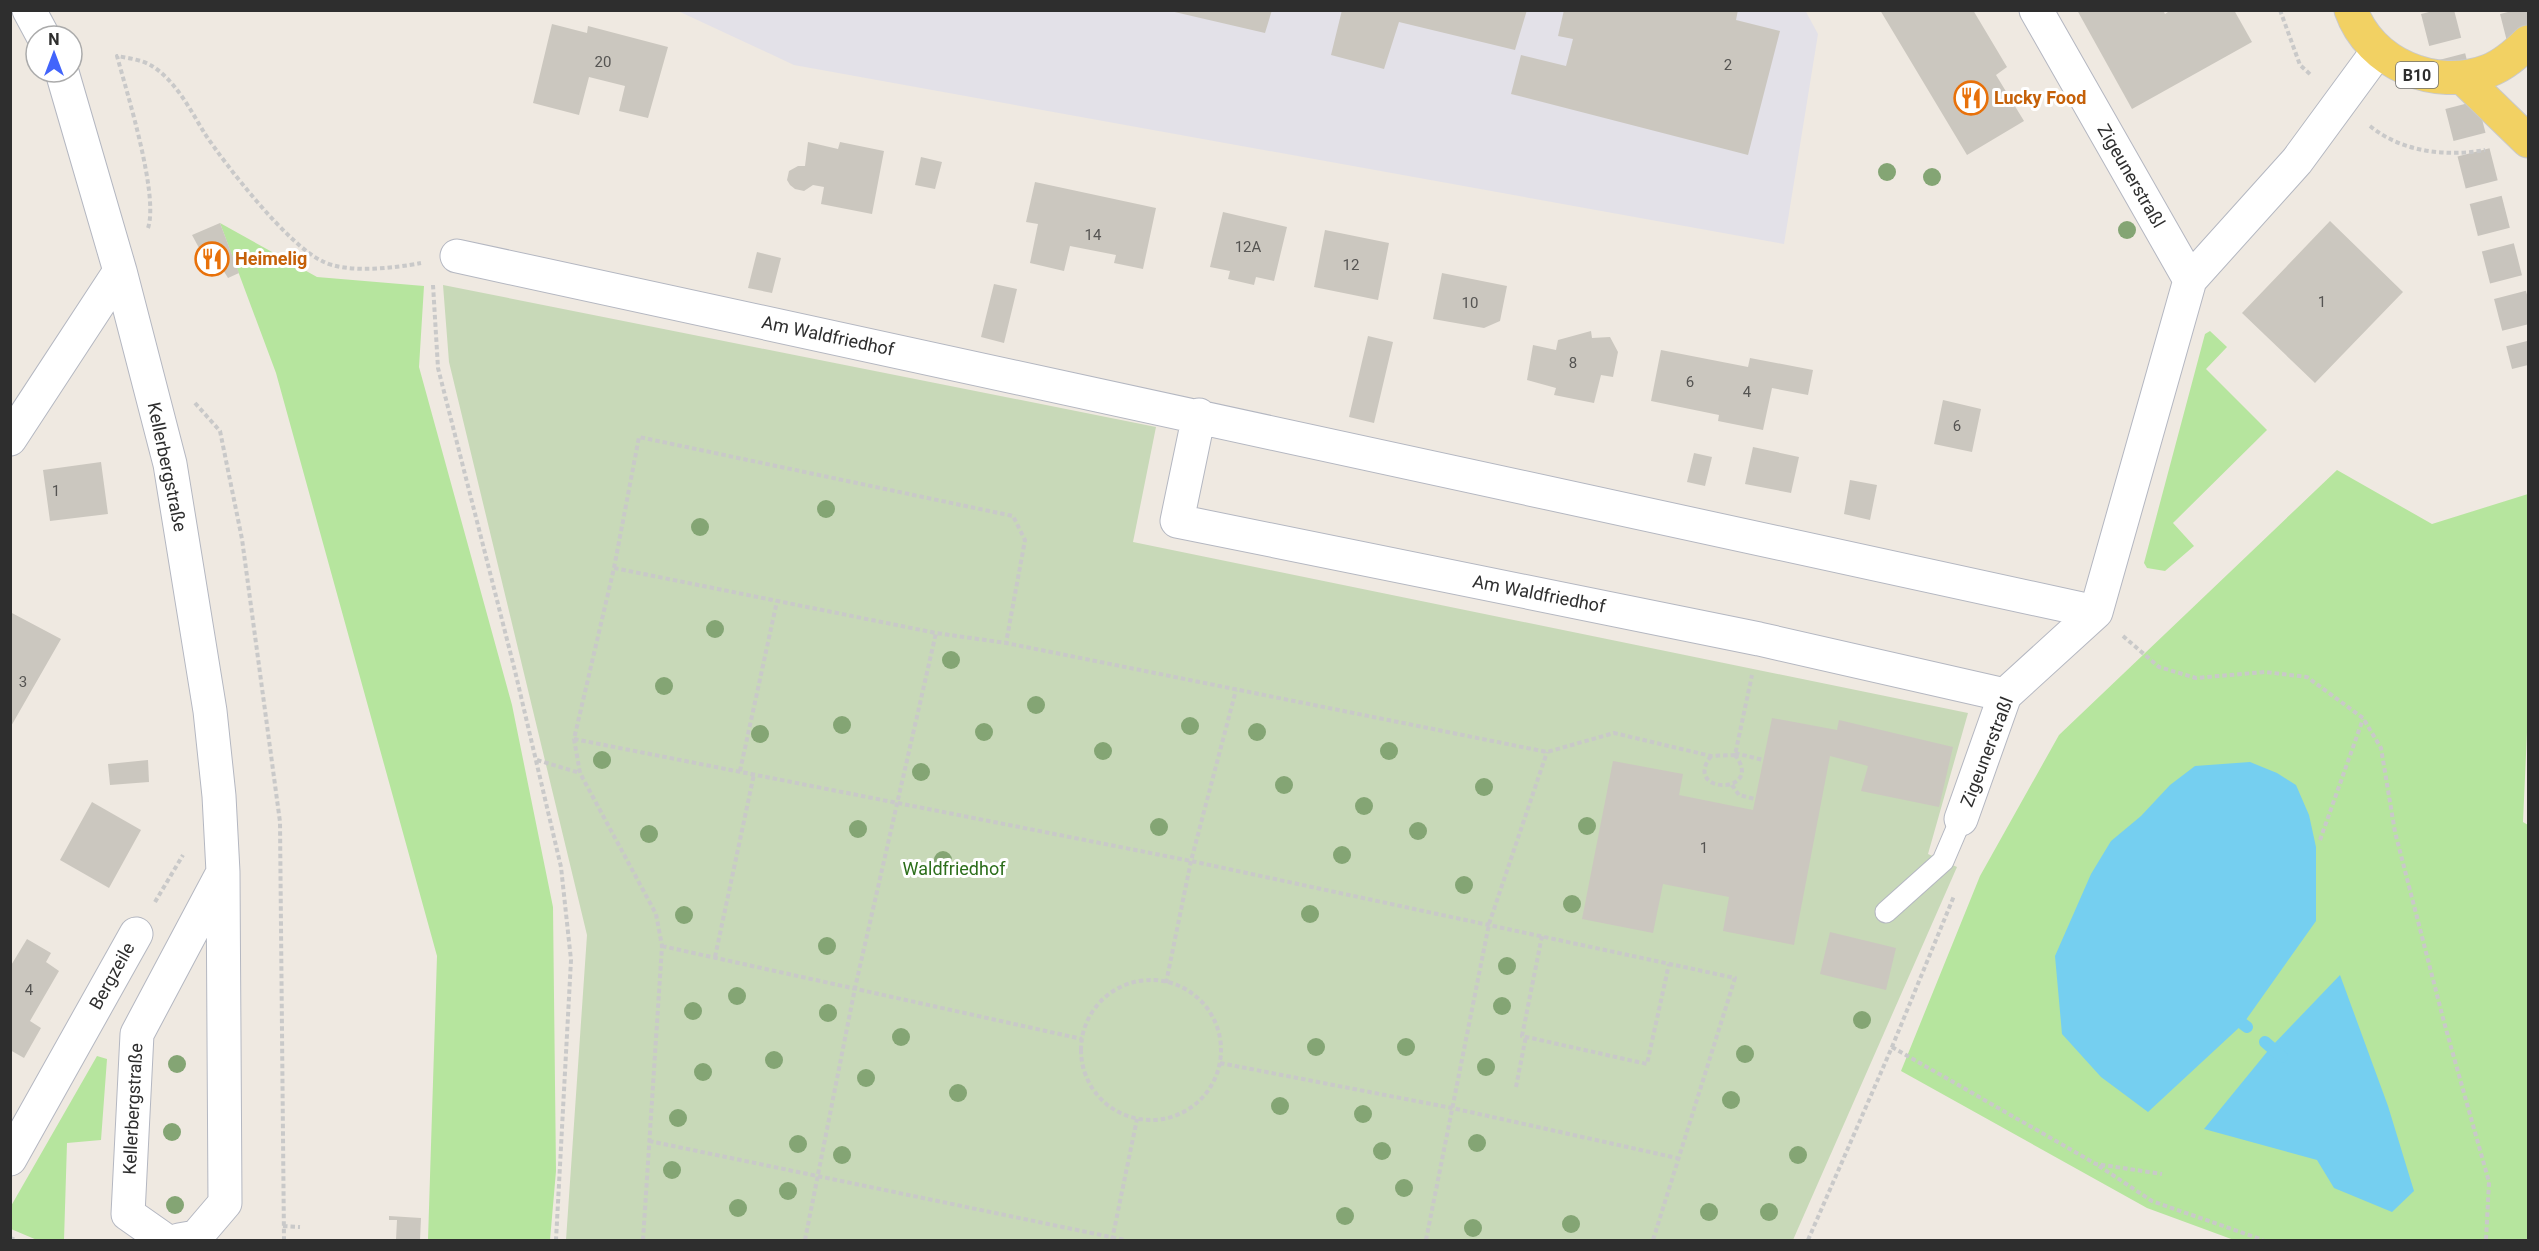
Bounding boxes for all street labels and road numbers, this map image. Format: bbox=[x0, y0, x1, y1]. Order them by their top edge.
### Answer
road number: B10 bbox=[2396, 62, 2438, 88]
street label: Zigeunerstraßl bbox=[2093, 120, 2170, 231]
street label: Am Waldfriedhof bbox=[760, 311, 897, 360]
street label: Kellerbergstraße bbox=[144, 400, 191, 533]
street label: Am Waldfriedhof bbox=[1471, 570, 1608, 617]
street label: Zigeunerstraßl bbox=[1956, 694, 2017, 810]
street label: Bergzeile bbox=[85, 939, 139, 1013]
street label: Kellerbergstraße bbox=[119, 1043, 146, 1175]

